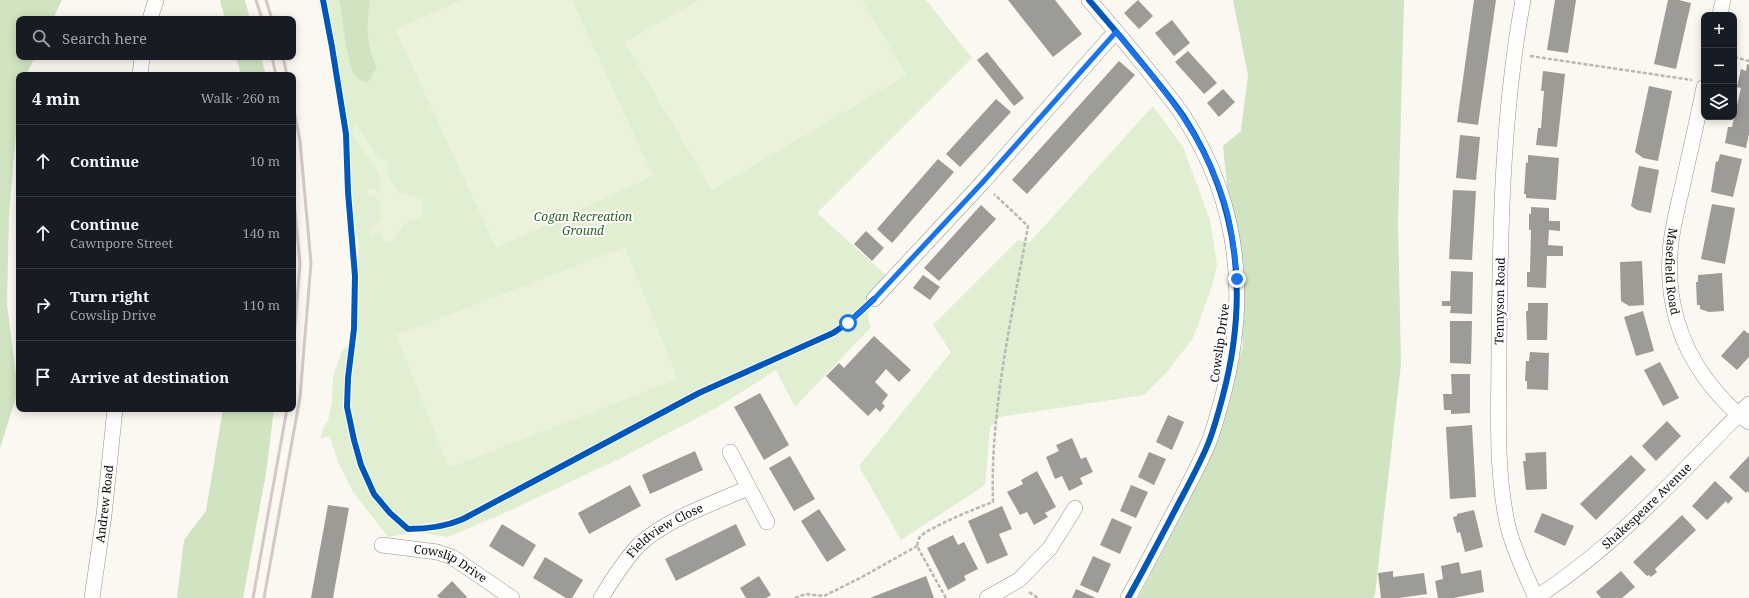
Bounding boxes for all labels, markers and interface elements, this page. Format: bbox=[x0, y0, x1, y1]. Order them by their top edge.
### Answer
map controls bbox=[1701, 12, 1737, 120]
button: + bbox=[1701, 12, 1737, 48]
search box bbox=[16, 16, 296, 60]
icon: search bbox=[30, 27, 52, 49]
text: Search here bbox=[62, 28, 147, 48]
button: − bbox=[1701, 48, 1737, 84]
button: layers bbox=[1701, 84, 1737, 120]
text: 4 min bbox=[32, 87, 80, 110]
text: Walk · 260 m bbox=[201, 89, 280, 107]
icon: ahead bbox=[32, 150, 54, 172]
text: Continue bbox=[70, 151, 139, 171]
text: 10 m bbox=[250, 152, 280, 170]
park label: Cogan Recreation Ground bbox=[534, 208, 632, 239]
text: Continue bbox=[70, 214, 139, 234]
icon: ahead bbox=[32, 222, 54, 244]
text: 140 m bbox=[243, 224, 280, 242]
street label: Masefield Road bbox=[1662, 227, 1684, 317]
text: Cawnpore Street bbox=[70, 234, 173, 252]
street label: Tennyson Road bbox=[1490, 257, 1509, 345]
route end bbox=[1228, 270, 1246, 288]
text: Turn right bbox=[70, 286, 149, 306]
icon: right bbox=[32, 294, 54, 316]
text: 110 m bbox=[243, 296, 280, 314]
street label: Cowslip Drive bbox=[1206, 302, 1233, 384]
text: Cowslip Drive bbox=[70, 306, 156, 324]
route start bbox=[839, 314, 857, 332]
icon: arrive bbox=[32, 366, 54, 388]
text: Arrive at destination bbox=[70, 367, 229, 387]
street label: Shakespeare Avenue bbox=[1598, 459, 1695, 553]
street label: Andrew Road bbox=[91, 464, 117, 544]
street label: Fieldview Close bbox=[622, 499, 706, 561]
street label: Cowslip Drive bbox=[413, 540, 491, 587]

